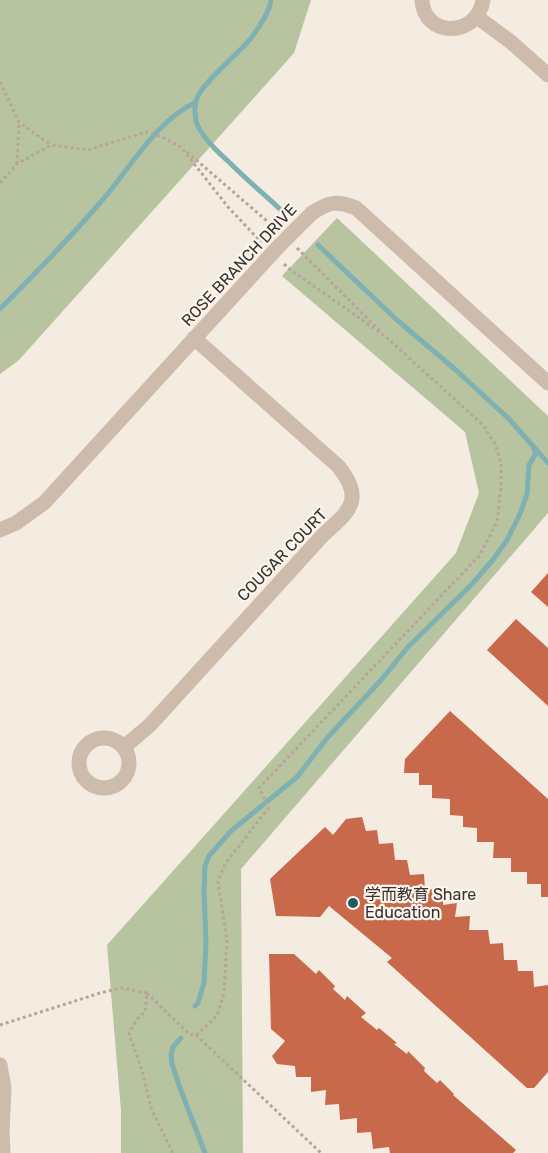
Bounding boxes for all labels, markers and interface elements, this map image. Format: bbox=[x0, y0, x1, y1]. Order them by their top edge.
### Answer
street label: ROSE BRANCH DRIVE bbox=[178, 200, 300, 330]
street label: COUGAR COURT bbox=[233, 505, 331, 605]
place label: 学而教育 Share Education bbox=[365, 885, 476, 922]
marker: 学而教育 Share Education bbox=[346, 896, 360, 910]

